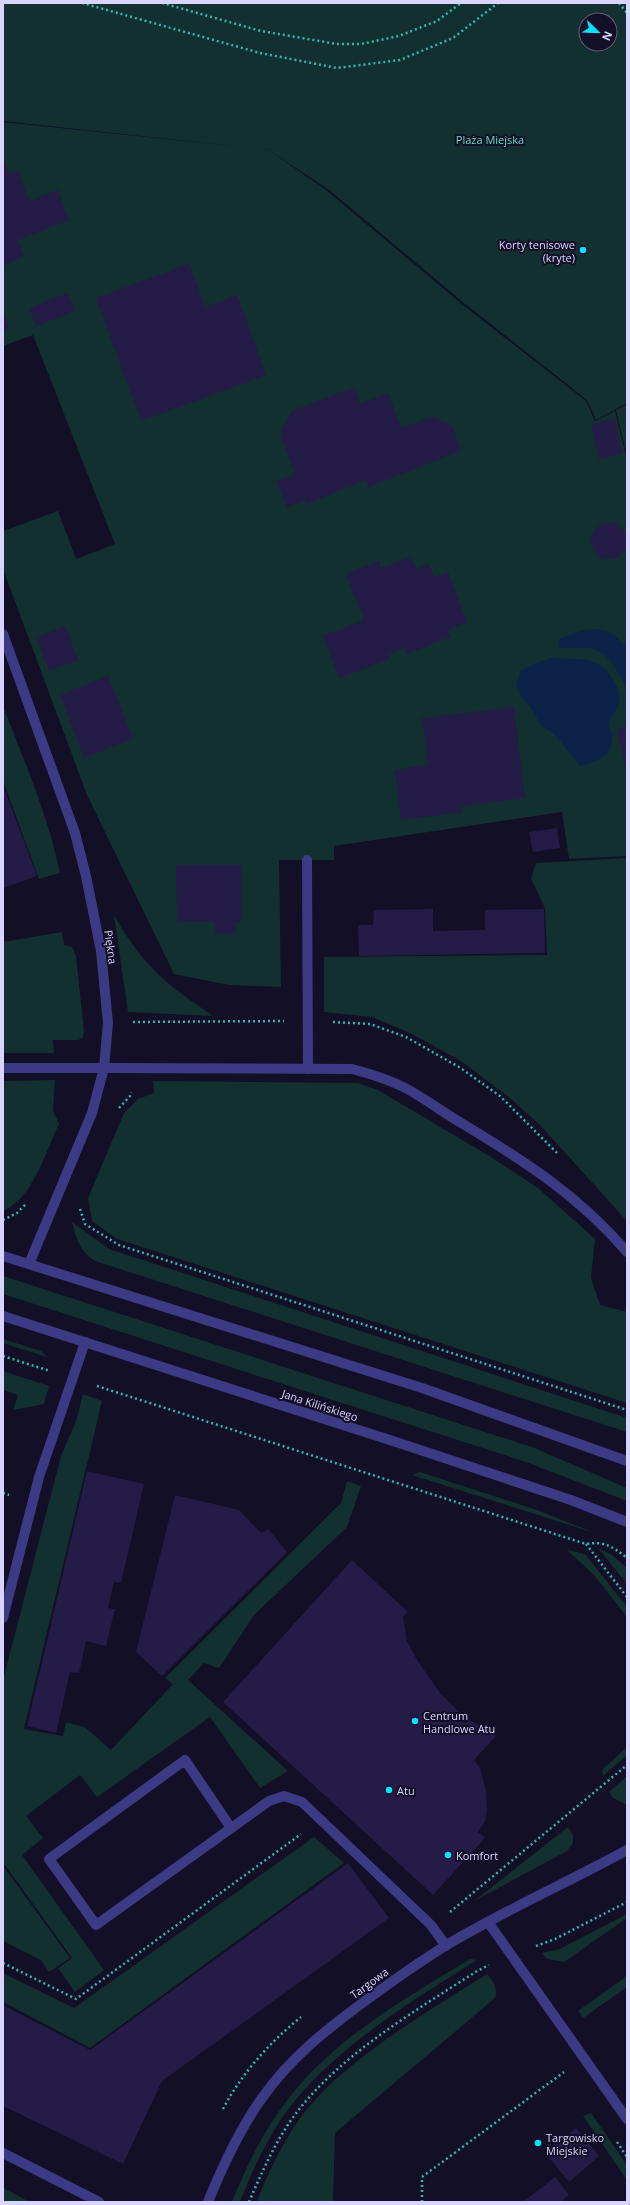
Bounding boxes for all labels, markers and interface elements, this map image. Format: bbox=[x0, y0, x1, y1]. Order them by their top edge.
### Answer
north arrow bbox=[578, 12, 618, 52]
text: N bbox=[599, 29, 616, 43]
park label: Plaża Miejska bbox=[456, 132, 524, 147]
place label: Korty tenisowe (kryte) bbox=[499, 237, 575, 265]
marker: Korty tenisowe (kryte) bbox=[578, 245, 588, 255]
street label: Piękna bbox=[101, 929, 121, 965]
street label: Jana Kilińskiego bbox=[279, 1385, 360, 1424]
place label: Centrum Handlowe Atu bbox=[423, 1708, 495, 1736]
marker: Centrum Handlowe Atu bbox=[410, 1716, 420, 1726]
place label: Atu bbox=[397, 1783, 415, 1798]
marker: Atu bbox=[384, 1785, 394, 1795]
place label: Komfort bbox=[456, 1848, 498, 1863]
marker: Komfort bbox=[443, 1850, 453, 1860]
street label: Targowa bbox=[347, 1964, 391, 2002]
place label: Targowisko Miejskie bbox=[546, 2130, 605, 2158]
marker: Targowisko Miejskie bbox=[533, 2138, 543, 2148]

